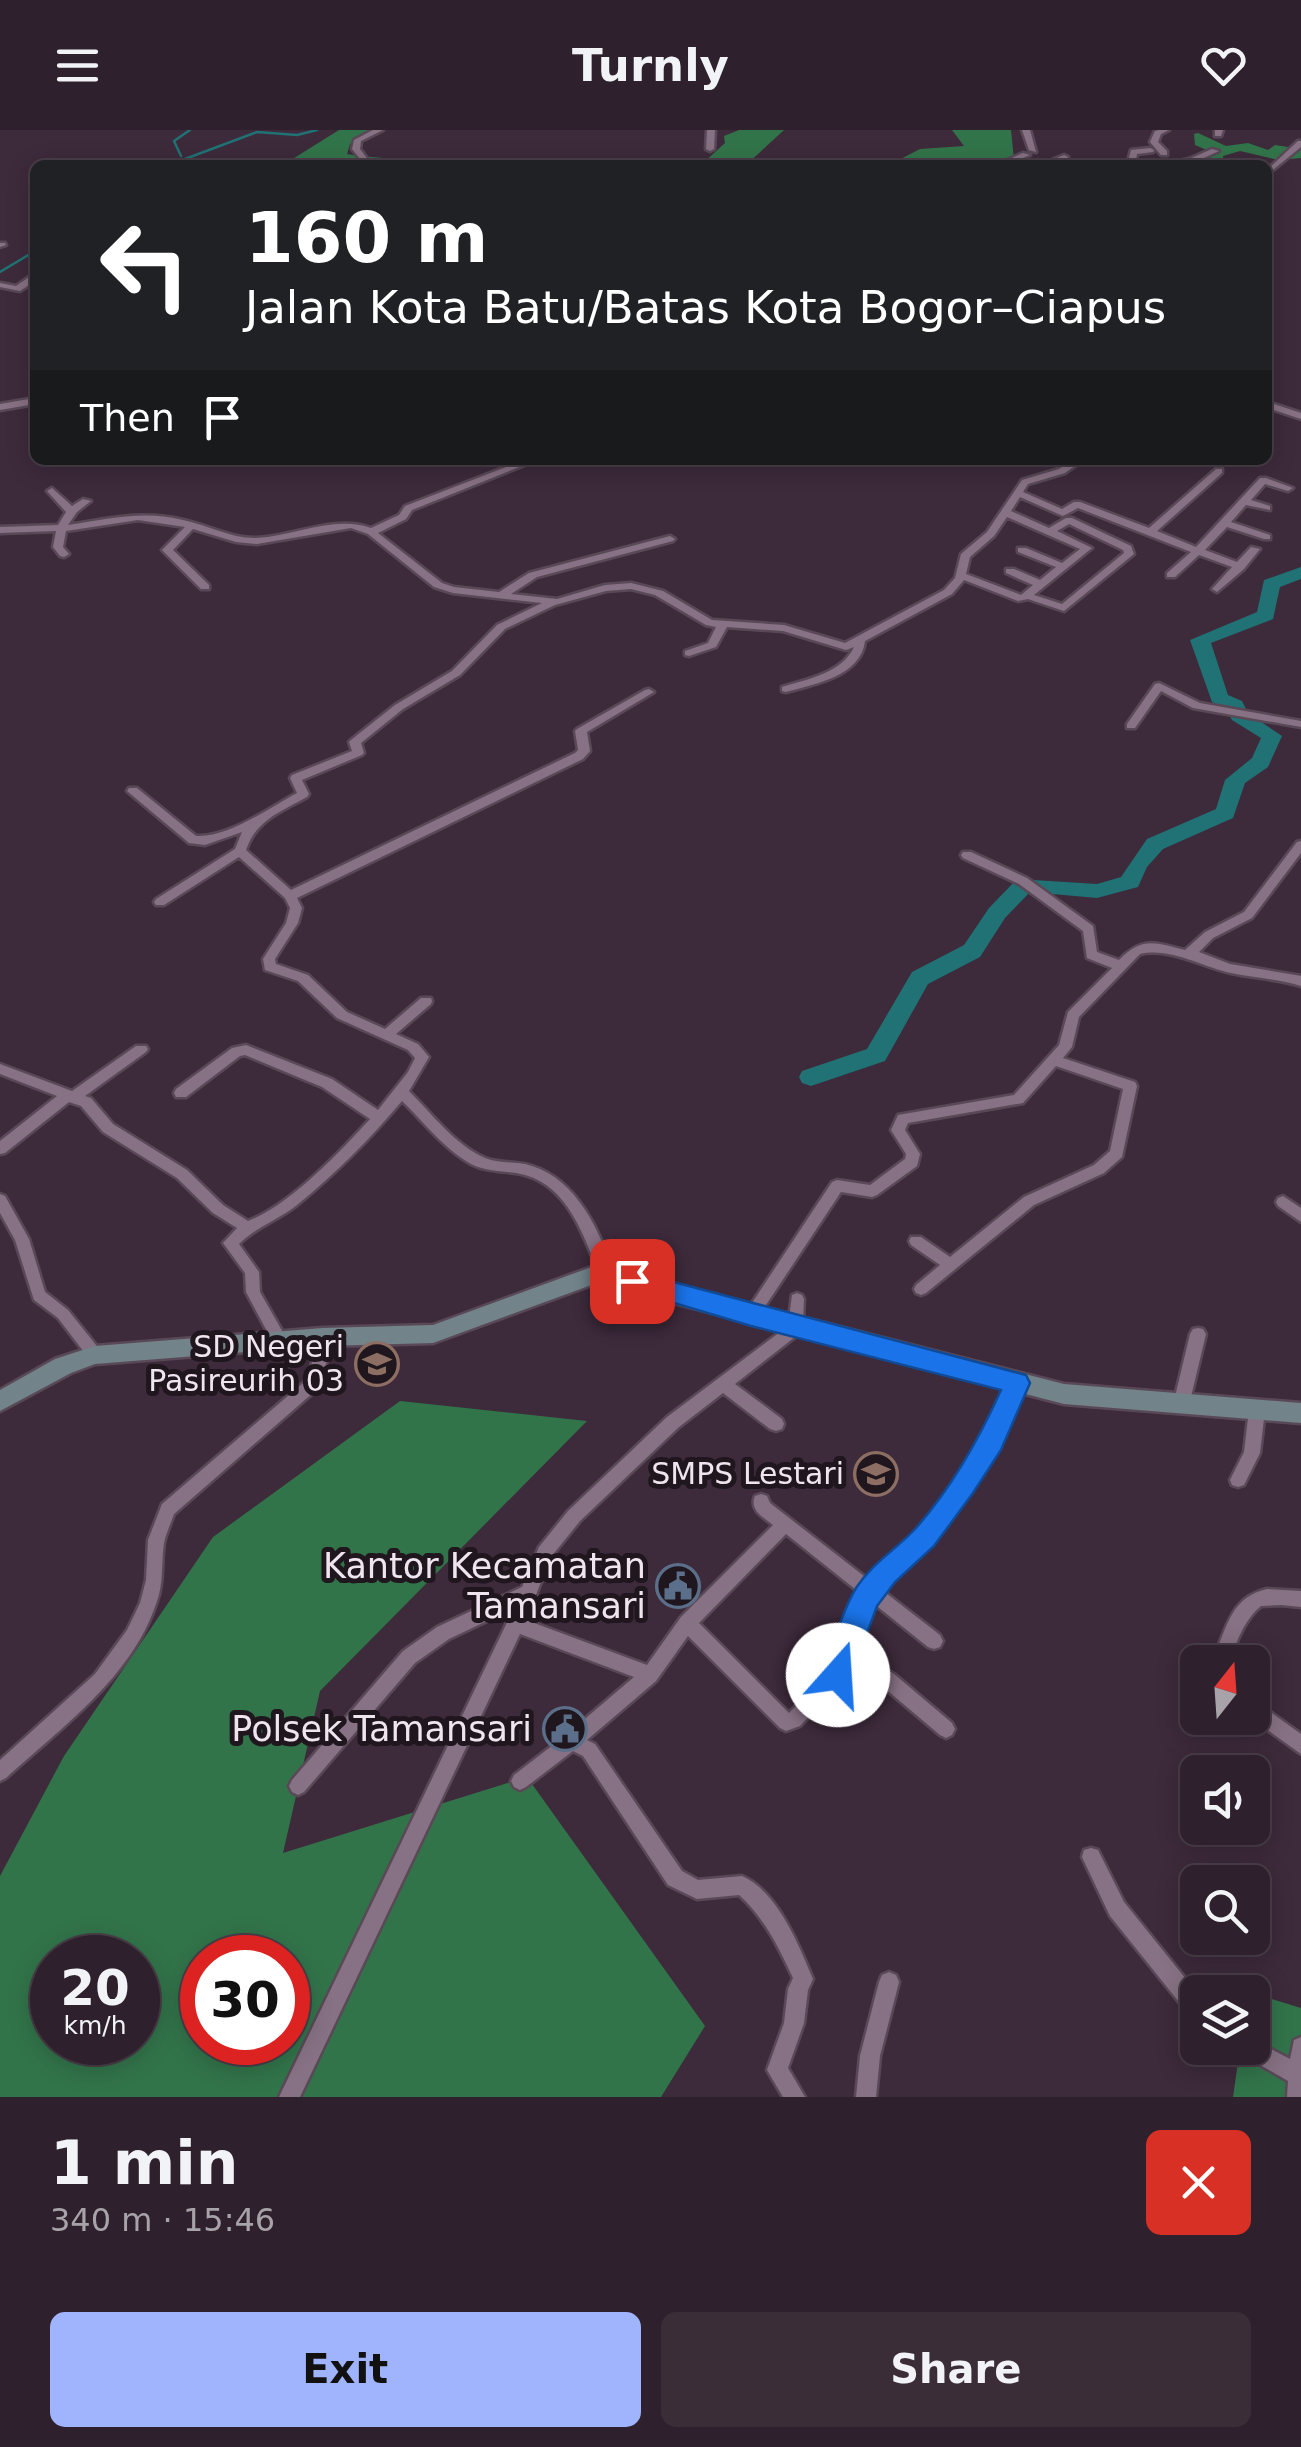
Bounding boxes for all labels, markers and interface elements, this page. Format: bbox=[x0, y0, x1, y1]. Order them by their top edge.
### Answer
icon: menu bbox=[50, 38, 105, 93]
icon: heart bbox=[1196, 38, 1251, 93]
text: Turnly bbox=[572, 39, 729, 92]
text: 160 m bbox=[245, 197, 488, 279]
icon: left bbox=[80, 200, 210, 330]
text: Jalan Kota Batu/Batas Kota Bogor–Ciapus bbox=[245, 281, 1166, 334]
icon: arrive bbox=[195, 390, 250, 445]
text: Then bbox=[80, 396, 175, 440]
pin bbox=[590, 1239, 675, 1324]
icon: arrive bbox=[605, 1254, 660, 1309]
place label: SD Negeri Pasireurih 03 bbox=[148, 1329, 344, 1398]
school or university icon: SD Negeri Pasireurih 03 bbox=[354, 1341, 400, 1387]
school or university icon: SMPS Lestari bbox=[853, 1451, 899, 1497]
place label: SMPS Lestari bbox=[651, 1456, 844, 1491]
place label: Kantor Kecamatan Tamansari bbox=[323, 1546, 646, 1626]
public building icon: Kantor Kecamatan Tamansari bbox=[655, 1563, 701, 1609]
position arrow bbox=[786, 1623, 890, 1727]
north arrow bbox=[1180, 1645, 1270, 1735]
map controls bbox=[1180, 1645, 1270, 2065]
public building icon: Polsek Tamansari bbox=[542, 1706, 588, 1752]
place label: Polsek Tamansari bbox=[231, 1709, 532, 1749]
button: sound bbox=[1180, 1755, 1270, 1845]
button: search bbox=[1180, 1865, 1270, 1955]
speed limit sign: 30 bbox=[180, 1935, 310, 2065]
text: 20 bbox=[60, 1959, 130, 2017]
button: layers bbox=[1180, 1975, 1270, 2065]
text: km/h bbox=[63, 2011, 127, 2040]
text: 1 min bbox=[50, 2128, 238, 2198]
button: close bbox=[1146, 2130, 1251, 2235]
text: 340 m · 15:46 bbox=[50, 2201, 275, 2239]
button: Exit bbox=[50, 2312, 641, 2427]
button: Share bbox=[661, 2312, 1251, 2427]

